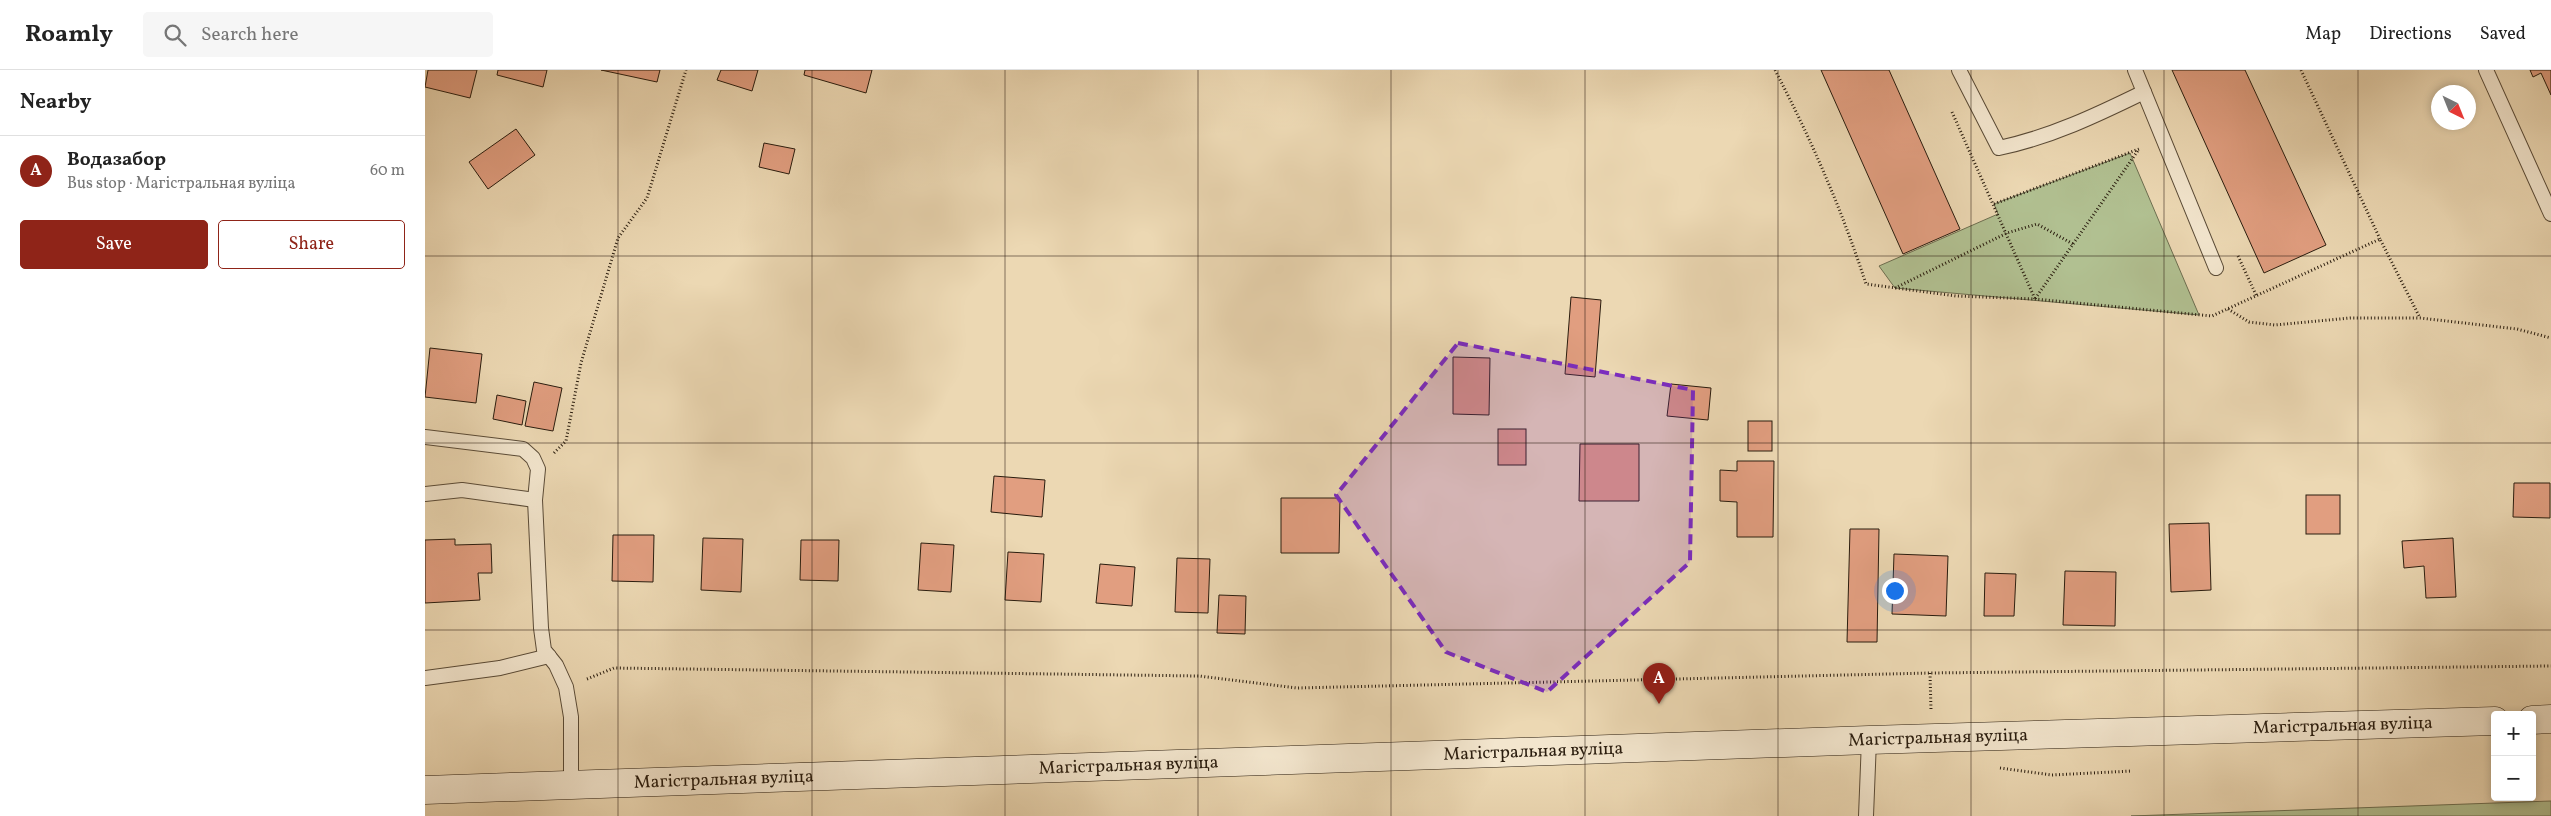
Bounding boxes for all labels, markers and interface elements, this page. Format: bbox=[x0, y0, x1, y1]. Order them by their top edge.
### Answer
search box bbox=[143, 12, 493, 57]
text: Roamly bbox=[25, 18, 113, 52]
icon: search bbox=[161, 21, 189, 49]
text: Search here bbox=[201, 22, 298, 48]
text: Map bbox=[2305, 22, 2341, 47]
text: Directions bbox=[2369, 22, 2452, 47]
text: Saved bbox=[2480, 22, 2526, 47]
north arrow bbox=[2431, 85, 2476, 130]
text: Nearby bbox=[20, 88, 91, 117]
text: Водазабор bbox=[67, 147, 166, 173]
text: A bbox=[30, 160, 42, 182]
text: 60 m bbox=[370, 160, 405, 182]
text: Bus stop · Магістральная вуліца bbox=[67, 173, 295, 195]
button: Save bbox=[20, 220, 208, 269]
button: Share bbox=[218, 220, 405, 269]
your location bbox=[1882, 578, 1908, 604]
pin: A bbox=[1643, 663, 1675, 704]
street label: Магістральная вуліца bbox=[2253, 710, 2433, 741]
map controls bbox=[2491, 711, 2536, 801]
button: + bbox=[2491, 711, 2536, 756]
street label: Магістральная вуліца bbox=[1848, 723, 2028, 753]
street label: Магістральная вуліца bbox=[1443, 736, 1624, 767]
street label: Магістральная вуліца bbox=[1038, 750, 1219, 781]
button: − bbox=[2491, 756, 2536, 801]
street label: Магістральная вуліца bbox=[633, 764, 814, 795]

